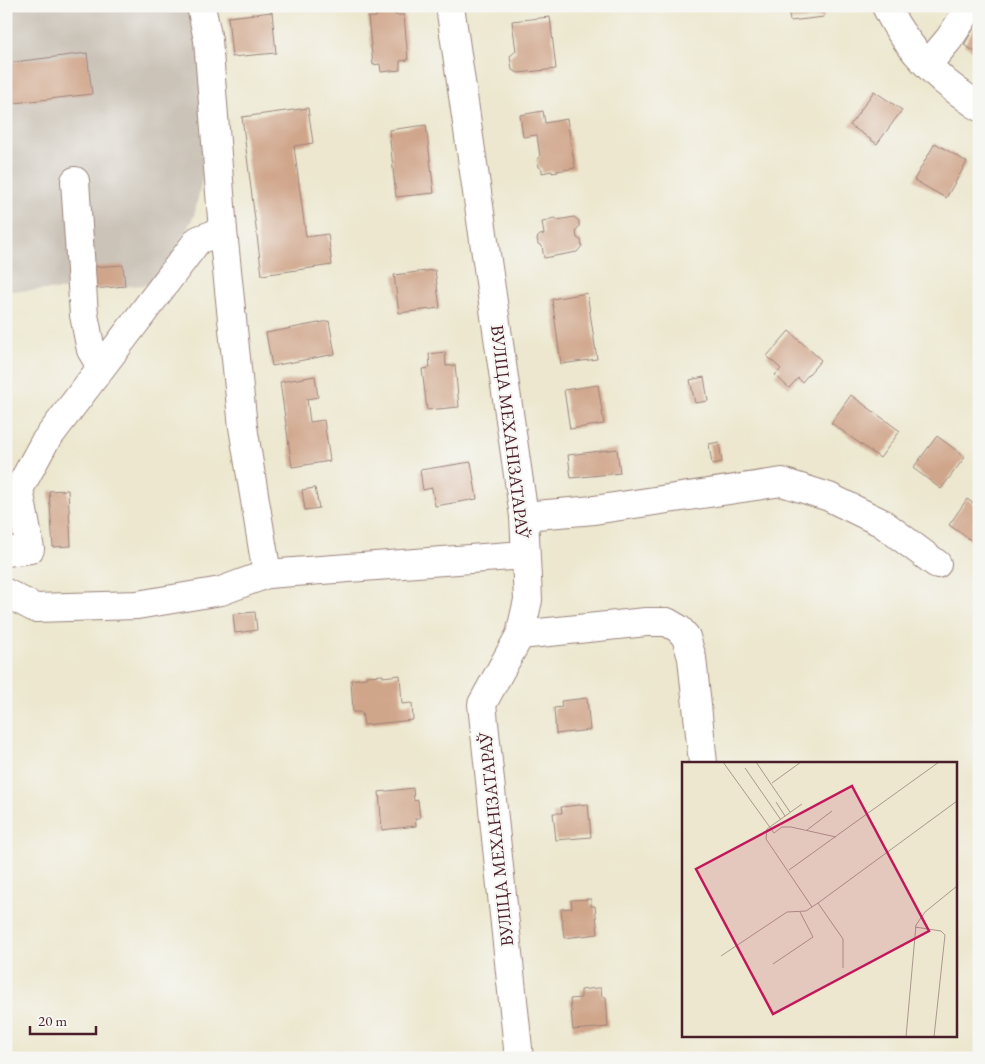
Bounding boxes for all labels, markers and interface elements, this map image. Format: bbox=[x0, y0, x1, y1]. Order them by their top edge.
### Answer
street label: ВУЛІЦА МЕХАНІЗАТАРАЎ bbox=[486, 324, 535, 541]
street label: ВУЛІЦА МЕХАНІЗАТАРАЎ bbox=[473, 730, 518, 947]
inset map bbox=[682, 762, 958, 1036]
scale bar bbox=[30, 1004, 96, 1036]
text: 20 m bbox=[38, 1011, 67, 1030]

